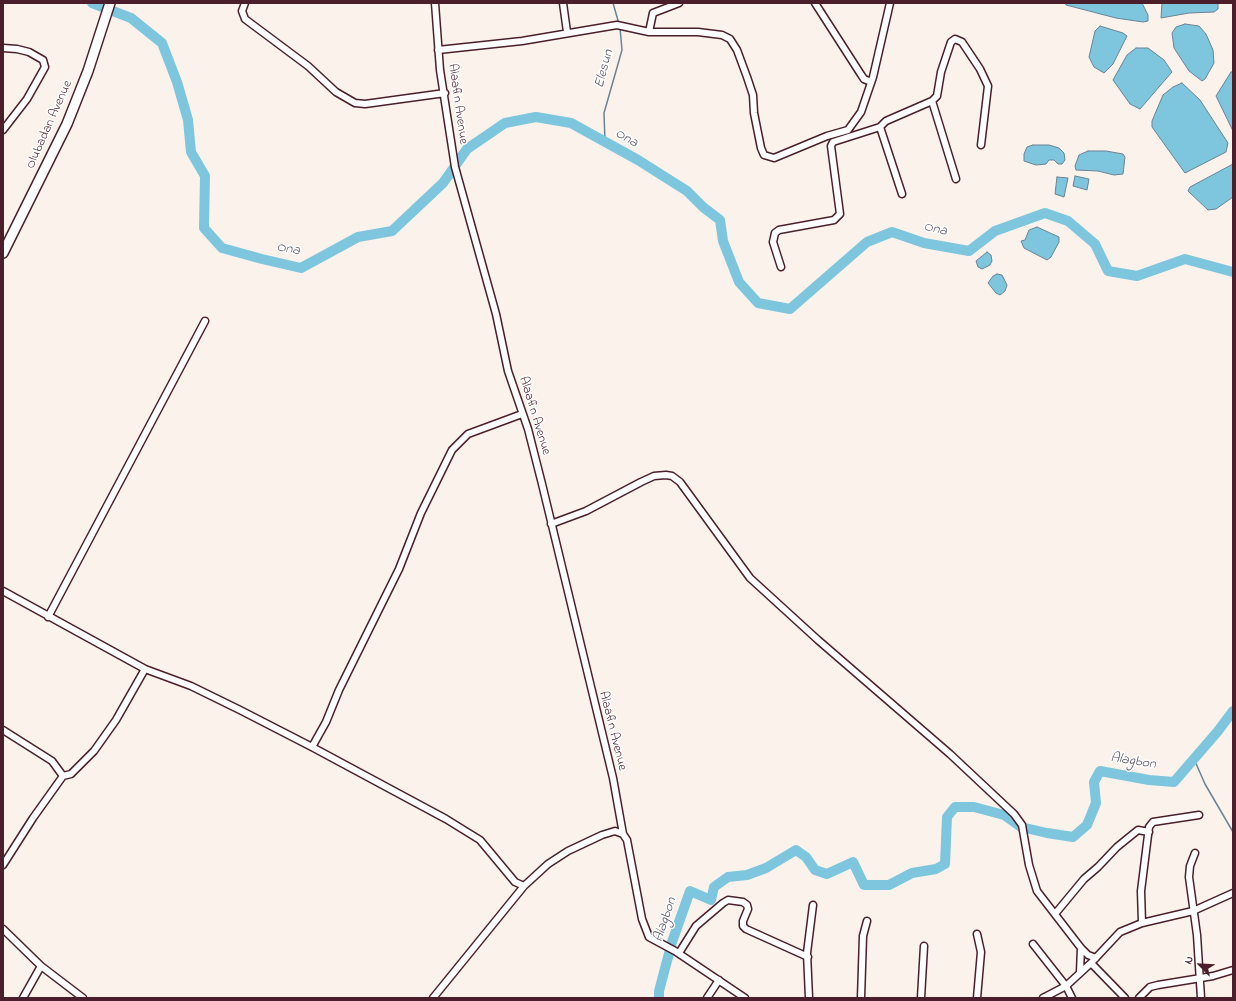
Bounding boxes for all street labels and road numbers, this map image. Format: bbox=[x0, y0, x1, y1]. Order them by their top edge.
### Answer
street label: Alaafin Avenue bbox=[444, 63, 470, 145]
street label: Olubadan Avenue bbox=[24, 78, 76, 172]
street label: Alaafin Avenue bbox=[515, 375, 553, 457]
street label: Alaafin Avenue bbox=[595, 690, 629, 772]

